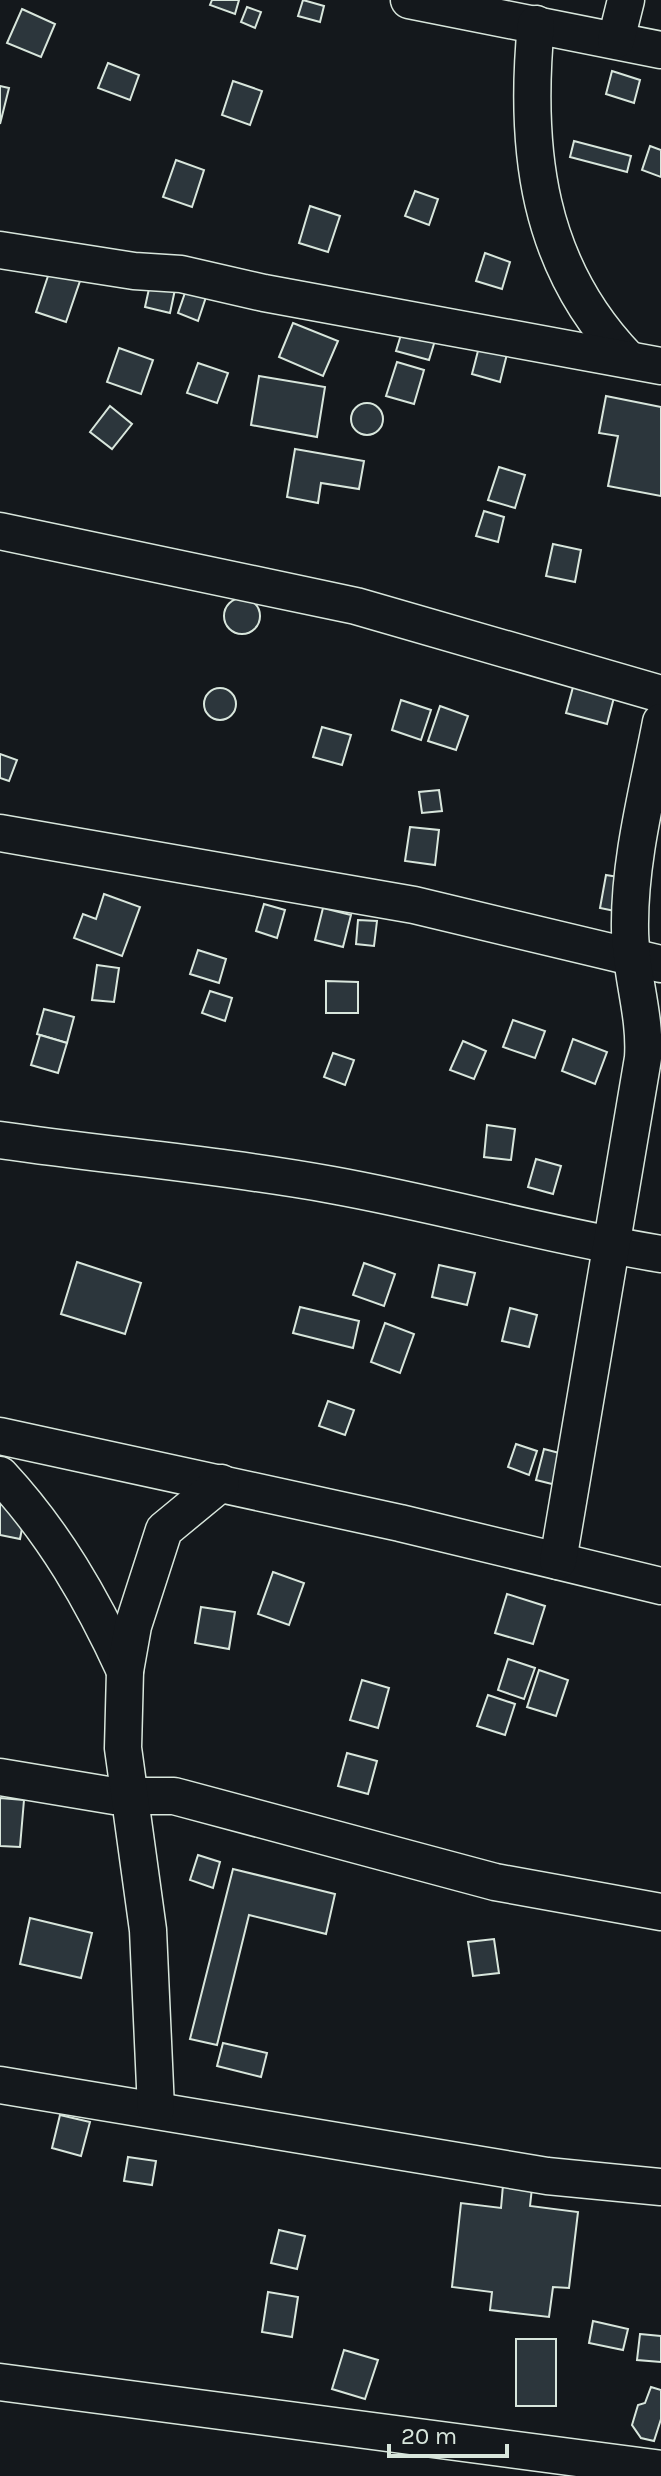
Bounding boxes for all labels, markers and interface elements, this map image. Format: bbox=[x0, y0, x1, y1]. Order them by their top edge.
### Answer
scale bar bbox=[389, 2408, 507, 2458]
text: 20 m bbox=[401, 2422, 457, 2450]

